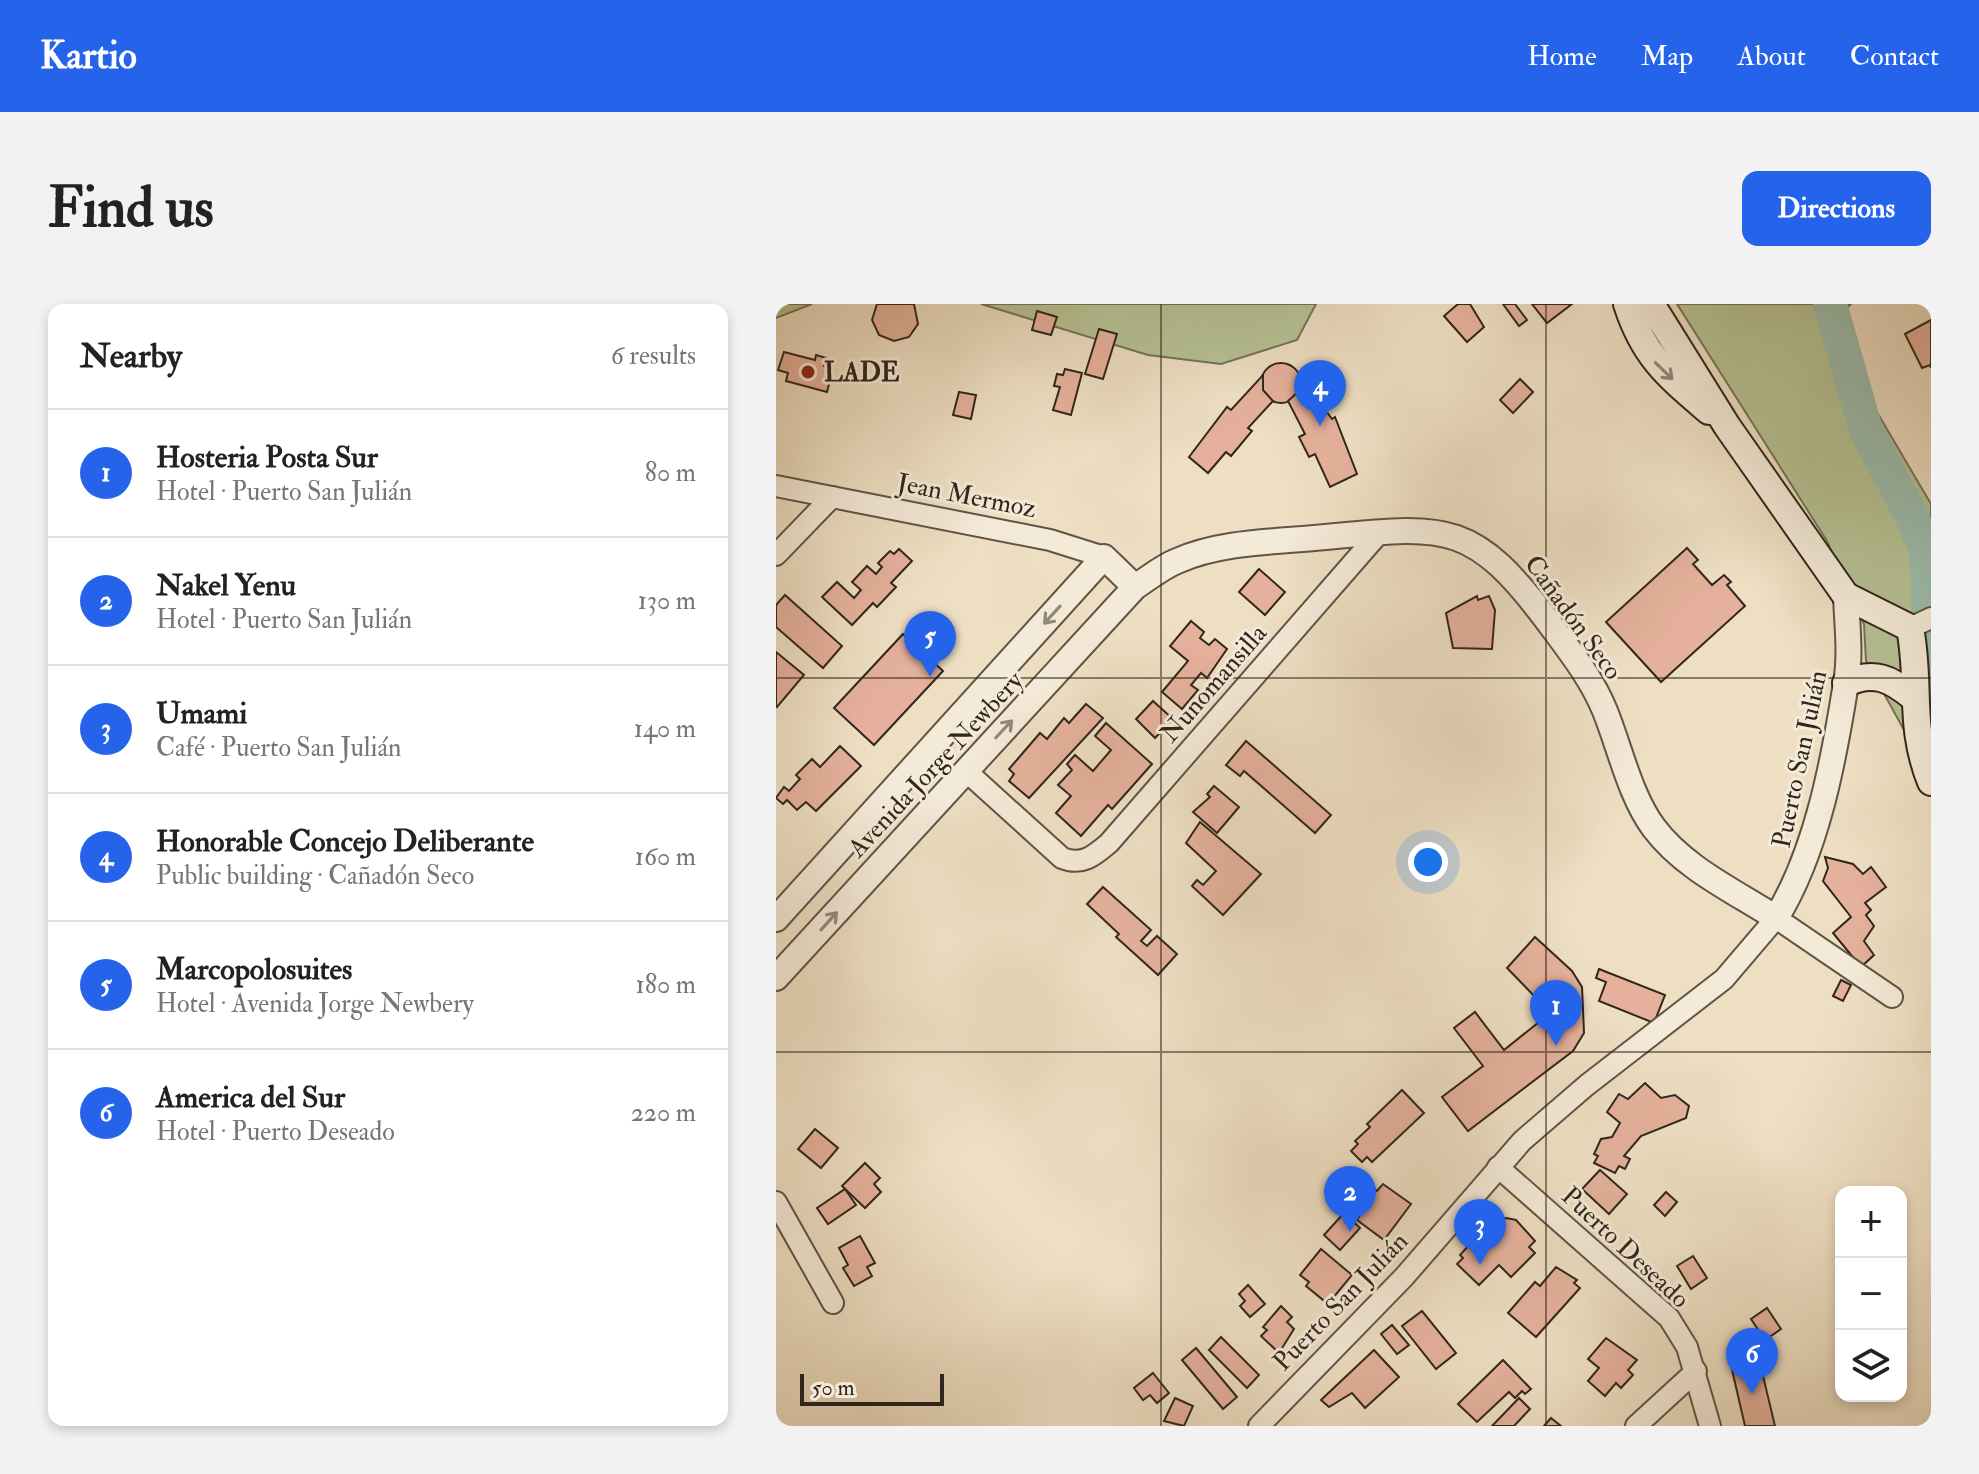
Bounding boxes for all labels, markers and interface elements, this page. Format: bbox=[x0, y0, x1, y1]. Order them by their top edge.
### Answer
text: Kartio bbox=[40, 32, 137, 80]
text: Home bbox=[1527, 39, 1597, 74]
text: Map bbox=[1641, 39, 1693, 74]
text: About bbox=[1737, 39, 1806, 74]
text: Contact bbox=[1850, 39, 1939, 74]
button: Directions bbox=[1742, 171, 1931, 246]
text: Find us bbox=[48, 173, 214, 244]
text: Nearby bbox=[80, 335, 182, 378]
text: 6 results bbox=[611, 340, 696, 372]
place label: LADE bbox=[824, 357, 900, 389]
pin: 4 bbox=[1294, 360, 1346, 426]
one-way arrow bbox=[1654, 361, 1673, 380]
marker: LADE bbox=[799, 363, 817, 381]
text: Hosteria Posta Sur bbox=[156, 439, 378, 476]
text: 1 bbox=[101, 457, 111, 489]
text: 80 m bbox=[645, 457, 696, 489]
street label: Jean Mermoz bbox=[894, 467, 1039, 525]
text: Hotel · Puerto San Julián bbox=[156, 476, 412, 508]
street label: Cañadón Seco bbox=[1517, 549, 1629, 686]
text: Nakel Yenu bbox=[156, 567, 296, 604]
text: 2 bbox=[99, 585, 113, 617]
text: 130 m bbox=[638, 585, 696, 617]
text: Hotel · Puerto San Julián bbox=[156, 604, 412, 636]
one-way arrow bbox=[1042, 605, 1061, 625]
pin: 5 bbox=[904, 611, 956, 677]
street label: Nunomansilla bbox=[1154, 618, 1274, 749]
street label: Avenida Jorge Newbery bbox=[841, 665, 1031, 865]
street label: Puerto San Julián bbox=[1766, 667, 1834, 851]
text: Umami bbox=[156, 695, 247, 732]
text: 3 bbox=[101, 713, 111, 745]
text: 140 m bbox=[634, 713, 696, 745]
one-way arrow bbox=[995, 720, 1013, 740]
text: Café · Puerto San Julián bbox=[156, 732, 402, 764]
text: Honorable Concejo Deliberante bbox=[156, 823, 534, 860]
text: 4 bbox=[99, 841, 113, 873]
text: 160 m bbox=[635, 841, 696, 873]
your location bbox=[1408, 842, 1448, 882]
text: Public building · Cañadón Seco bbox=[156, 860, 474, 892]
one-way arrow bbox=[819, 911, 838, 931]
text: Marcopolosuites bbox=[156, 951, 352, 988]
text: 5 bbox=[100, 969, 112, 1001]
text: 180 m bbox=[636, 969, 696, 1001]
pin: 1 bbox=[1530, 980, 1582, 1046]
text: Hotel · Avenida Jorge Newbery bbox=[156, 988, 474, 1020]
text: America del Sur bbox=[156, 1079, 345, 1116]
text: 6 bbox=[99, 1097, 113, 1129]
text: 220 m bbox=[631, 1097, 696, 1129]
text: Hotel · Puerto Deseado bbox=[156, 1116, 395, 1148]
pin: 2 bbox=[1324, 1166, 1376, 1232]
street label: Puerto Deseado bbox=[1555, 1180, 1696, 1315]
map controls bbox=[1835, 1186, 1907, 1402]
button: + bbox=[1835, 1186, 1907, 1258]
pin: 3 bbox=[1454, 1199, 1506, 1265]
street label: Puerto San Julián bbox=[1266, 1226, 1415, 1378]
button: − bbox=[1835, 1258, 1907, 1330]
pin: 6 bbox=[1726, 1328, 1778, 1394]
button: layers bbox=[1835, 1330, 1907, 1402]
scale bar bbox=[800, 1370, 944, 1406]
text: 50 m bbox=[812, 1374, 854, 1402]

